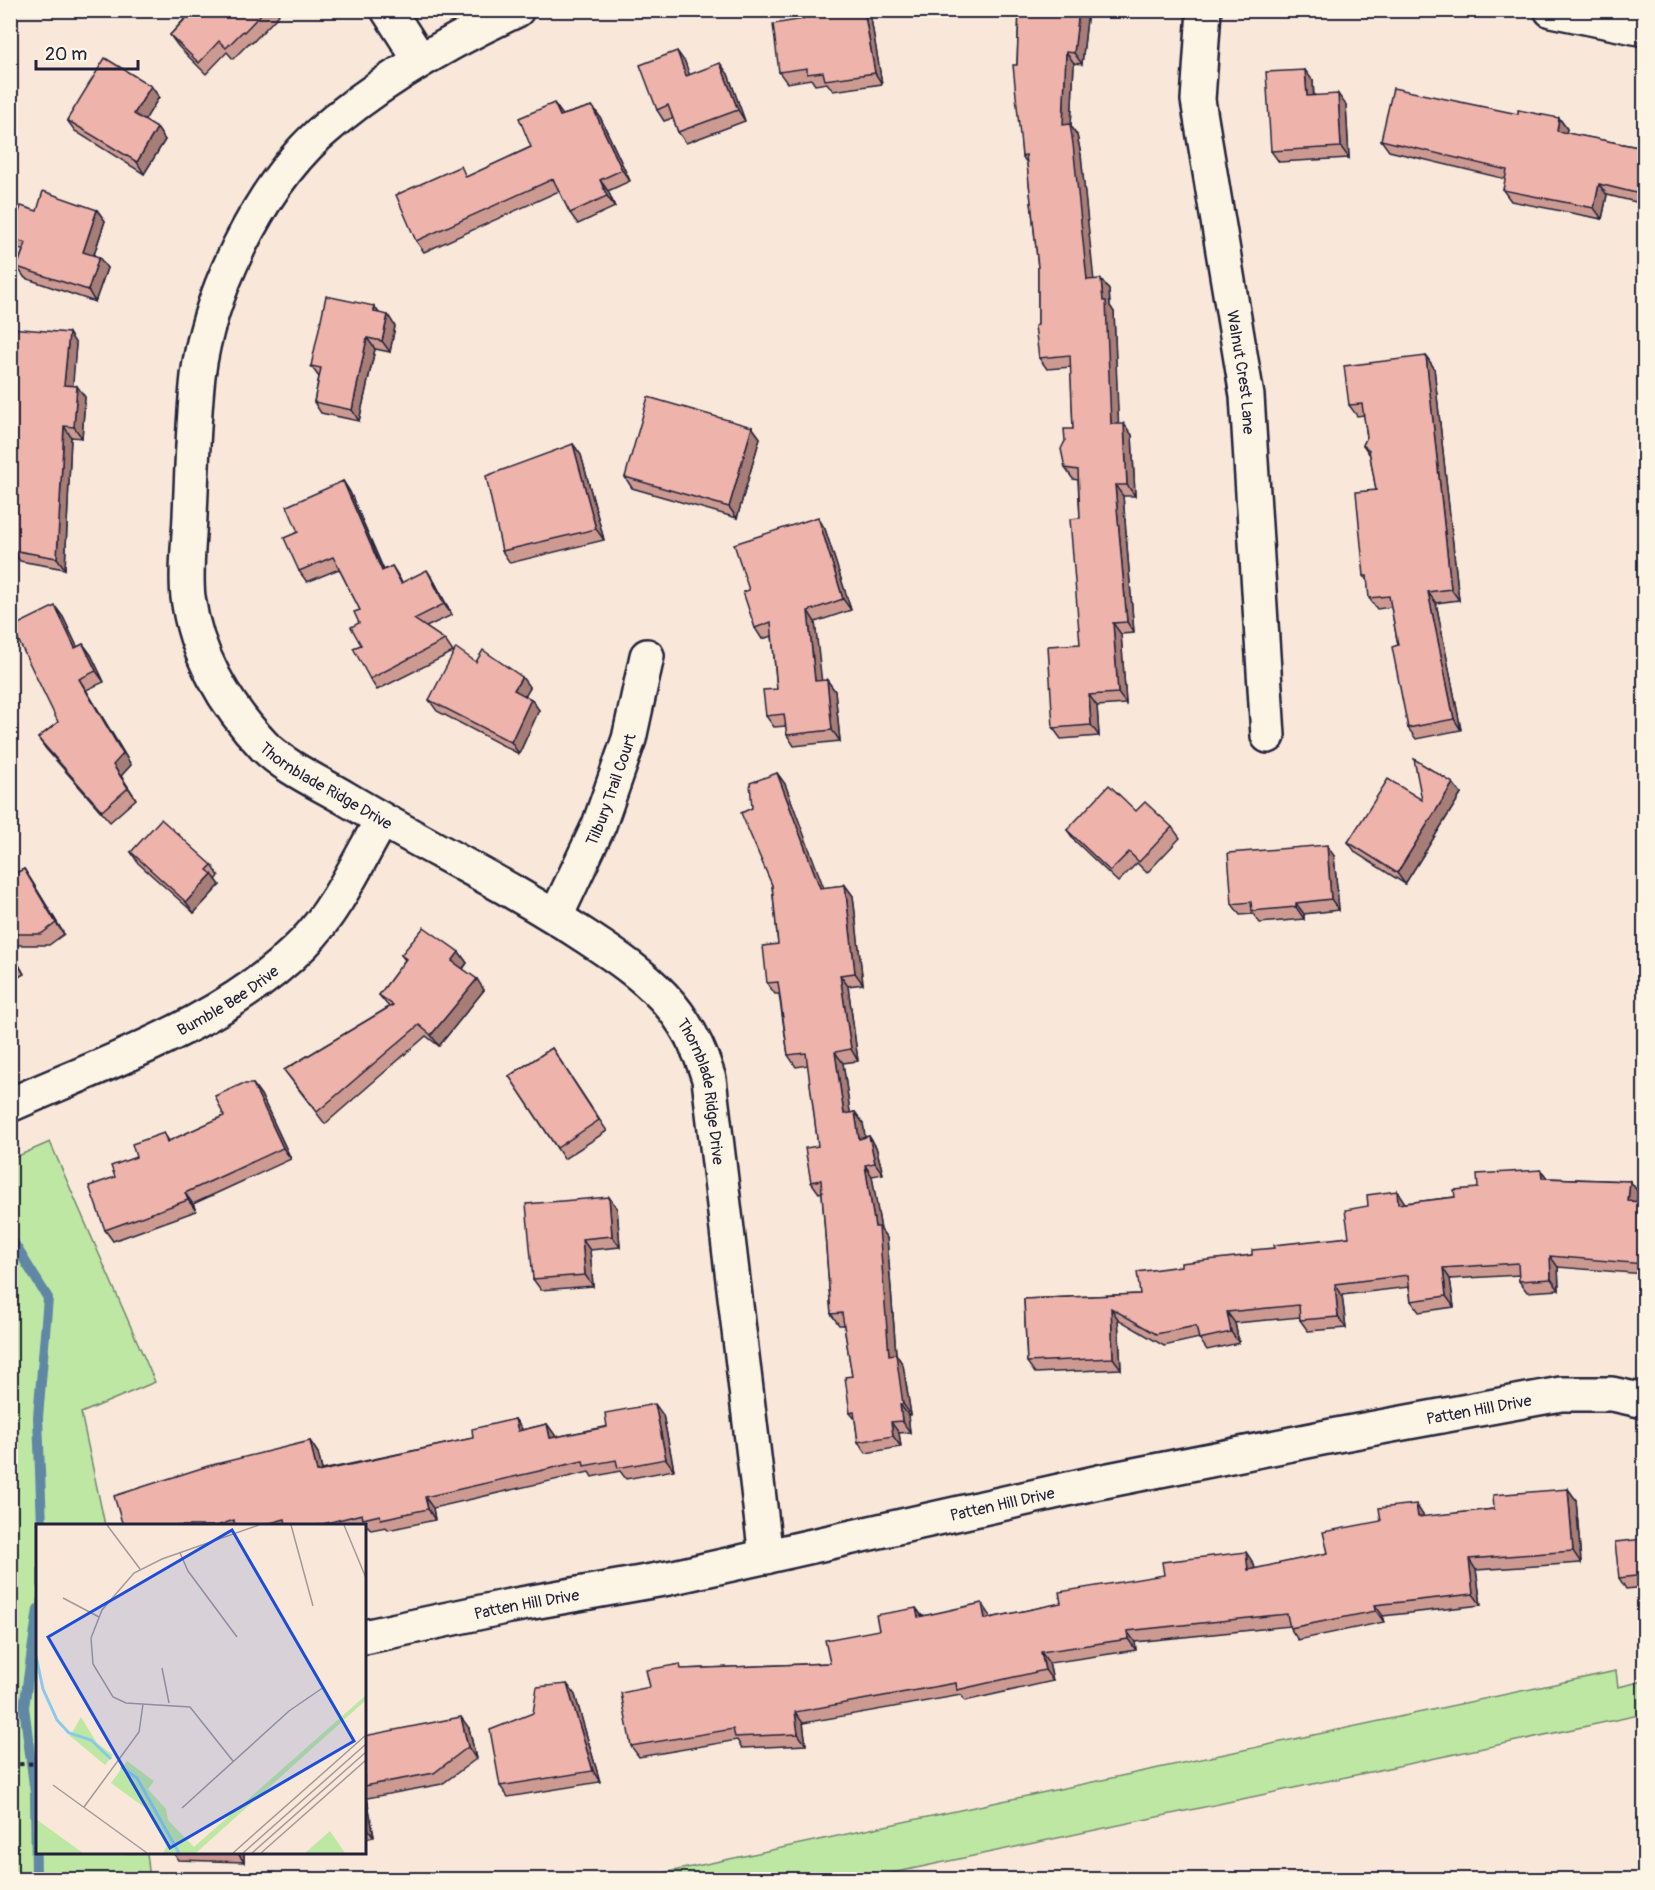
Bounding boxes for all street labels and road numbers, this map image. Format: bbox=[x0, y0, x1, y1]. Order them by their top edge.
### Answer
street label: Walnut Crest Lane bbox=[1222, 309, 1258, 435]
street label: Tilbury Trail Court bbox=[582, 731, 641, 849]
street label: Thornblade Ridge Drive bbox=[255, 738, 396, 834]
street label: Bumble Bee Drive bbox=[174, 961, 283, 1041]
street label: Thornblade Ridge Drive bbox=[672, 1015, 728, 1166]
street label: Patten Hill Drive bbox=[1425, 1391, 1533, 1429]
street label: Patten Hill Drive bbox=[948, 1483, 1057, 1526]
street label: Patten Hill Drive bbox=[472, 1585, 581, 1624]

